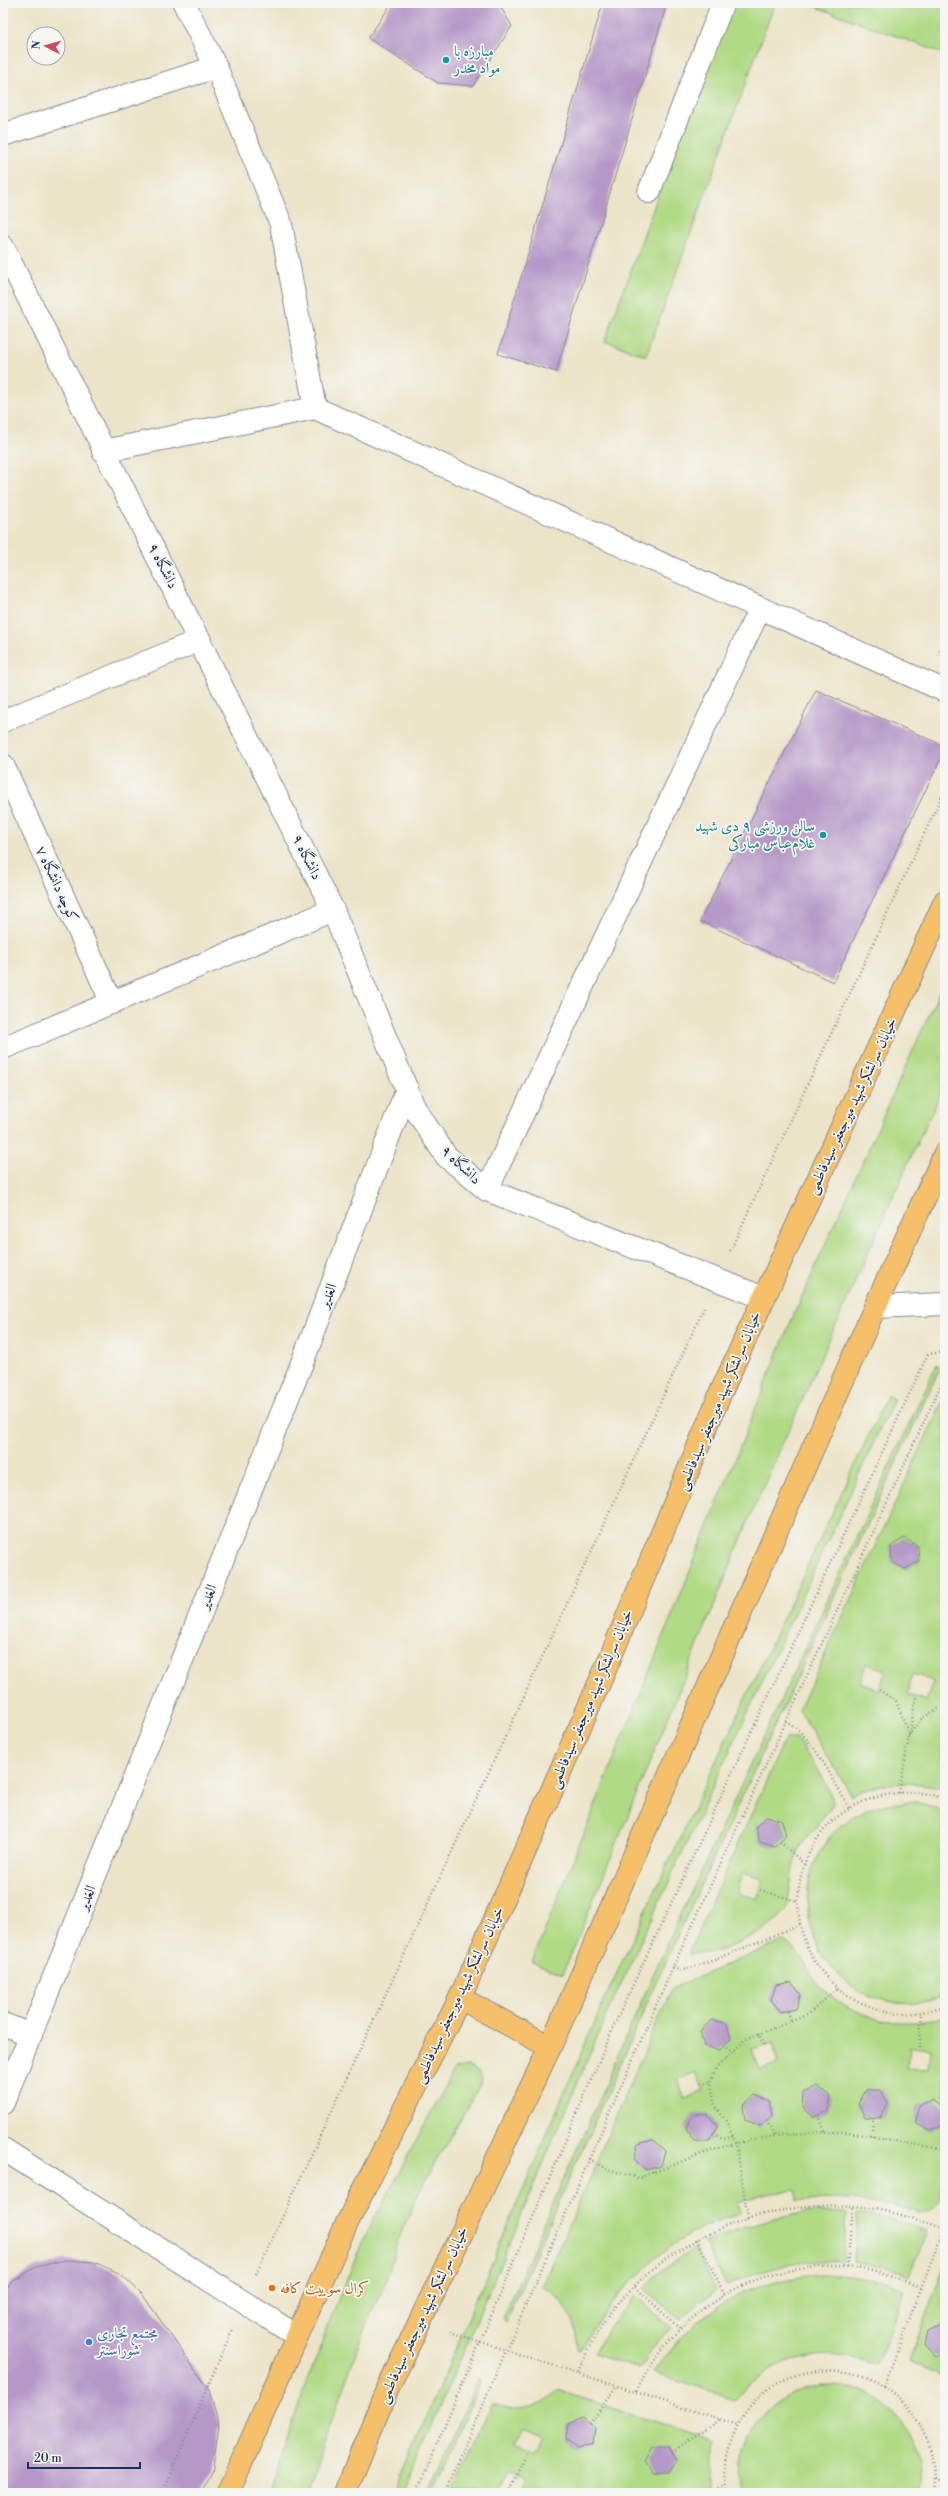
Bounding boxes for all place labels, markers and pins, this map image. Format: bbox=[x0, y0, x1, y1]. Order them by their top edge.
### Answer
place label: مبارزه با مواد مخدر bbox=[452, 42, 500, 78]
marker: مبارزه با مواد مخدر bbox=[441, 55, 451, 65]
place label: سالن ورزشی ۹ دی شهید غلام‌عباس مبارکی bbox=[695, 817, 815, 856]
marker: سالن ورزشی ۹ دی شهید غلام‌عباس مبارکی bbox=[818, 830, 828, 840]
place label: کرال سوییت کافه bbox=[280, 2279, 369, 2298]
marker: کرال سوییت کافه bbox=[267, 2283, 277, 2293]
place label: مجتمع تجاری شوراسنتر bbox=[95, 2324, 158, 2360]
marker: مجتمع تجاری شوراسنتر bbox=[84, 2337, 94, 2347]

